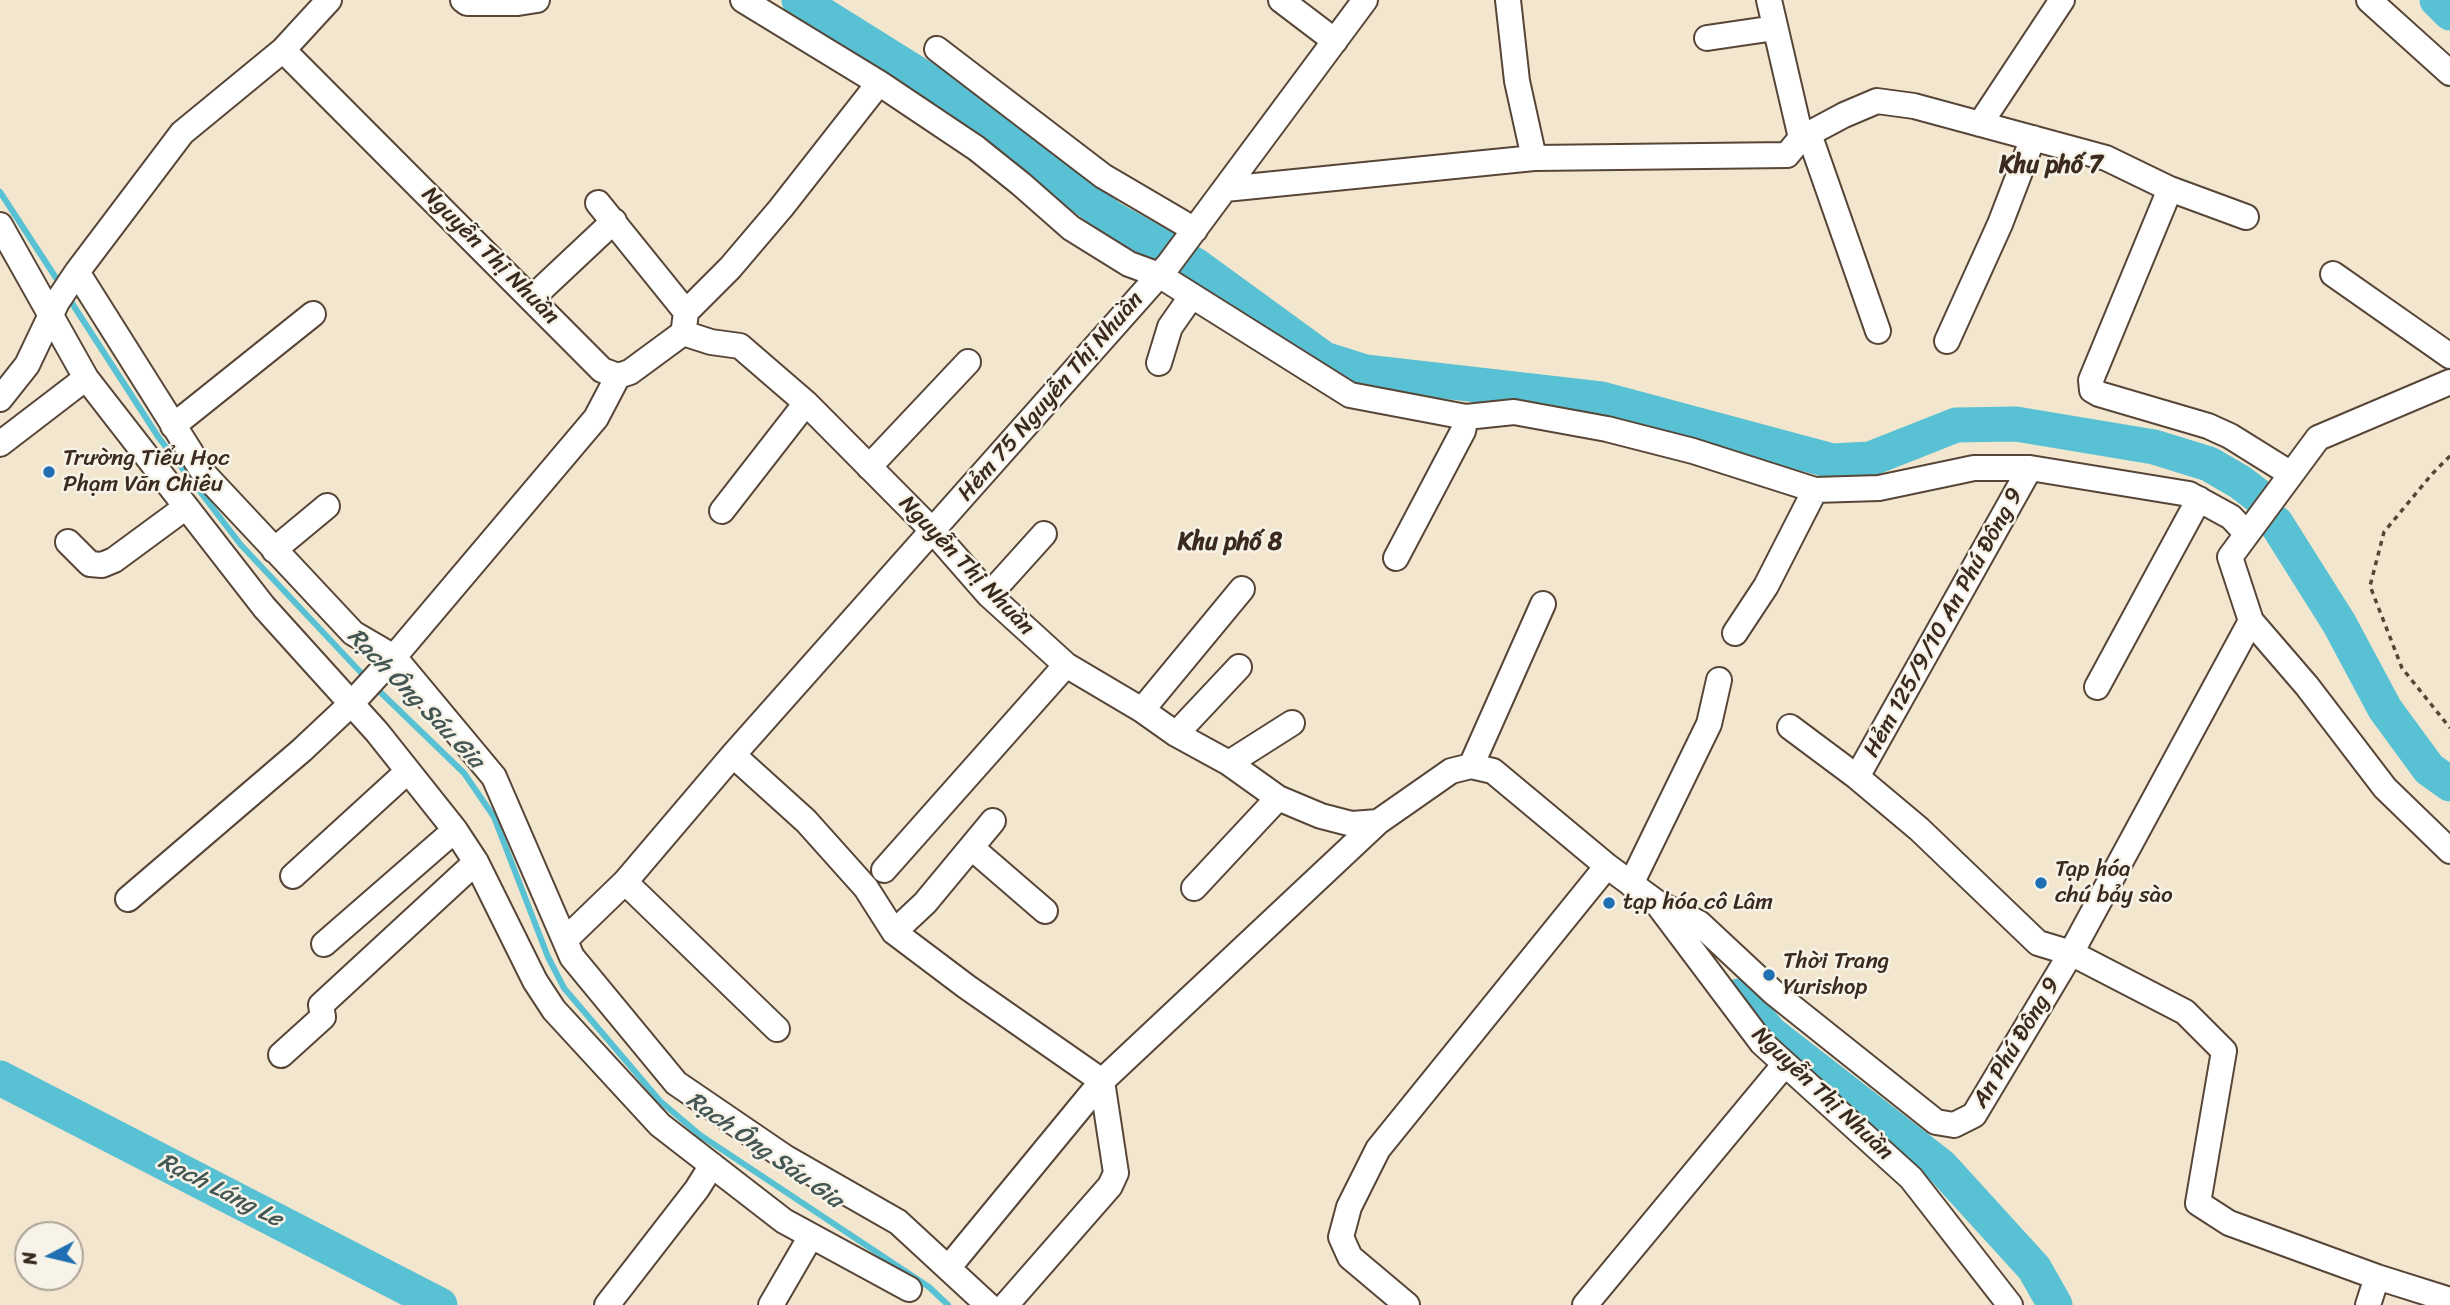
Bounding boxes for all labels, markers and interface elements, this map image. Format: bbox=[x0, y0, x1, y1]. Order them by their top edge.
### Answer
district label: Khu phố 7 bbox=[1999, 152, 2103, 180]
street label: Nguyễn Thị Nhuần bbox=[415, 181, 565, 331]
street label: Hẻm 75 Nguyễn Thị Nhuần bbox=[953, 287, 1149, 507]
place label: Trường Tiểu Học Phạm Văn Chiêu bbox=[63, 445, 230, 499]
marker: Trường Tiểu Học Phạm Văn Chiêu bbox=[41, 464, 57, 480]
street label: Hẻm 125/9/10 An Phú Đông 9 bbox=[1858, 484, 2030, 762]
street label: Nguyễn Thị Nhuần bbox=[892, 490, 1040, 642]
district label: Khu phố 8 bbox=[1178, 529, 1282, 557]
water label: Rạch Ông Sáu Gia bbox=[341, 623, 489, 775]
place label: Tạp hóa chú bảy sào bbox=[2055, 856, 2173, 910]
marker: Tạp hóa chú bảy sào bbox=[2033, 875, 2049, 891]
place label: tạp hóa cô Lâm bbox=[1623, 889, 1773, 917]
marker: tạp hóa cô Lâm bbox=[1601, 895, 1617, 911]
place label: Thời Trang Yurishop bbox=[1783, 948, 1889, 1002]
marker: Thời Trang Yurishop bbox=[1761, 967, 1777, 983]
street label: An Phú Đông 9 bbox=[1967, 973, 2067, 1113]
street label: Nguyễn Thị Nhuần bbox=[1746, 1021, 1898, 1167]
water label: Rạch Ông Sáu Gia bbox=[680, 1086, 848, 1216]
water label: Rạch Láng Le bbox=[153, 1147, 287, 1235]
north arrow bbox=[14, 1221, 84, 1291]
text: N bbox=[12, 1250, 47, 1267]

